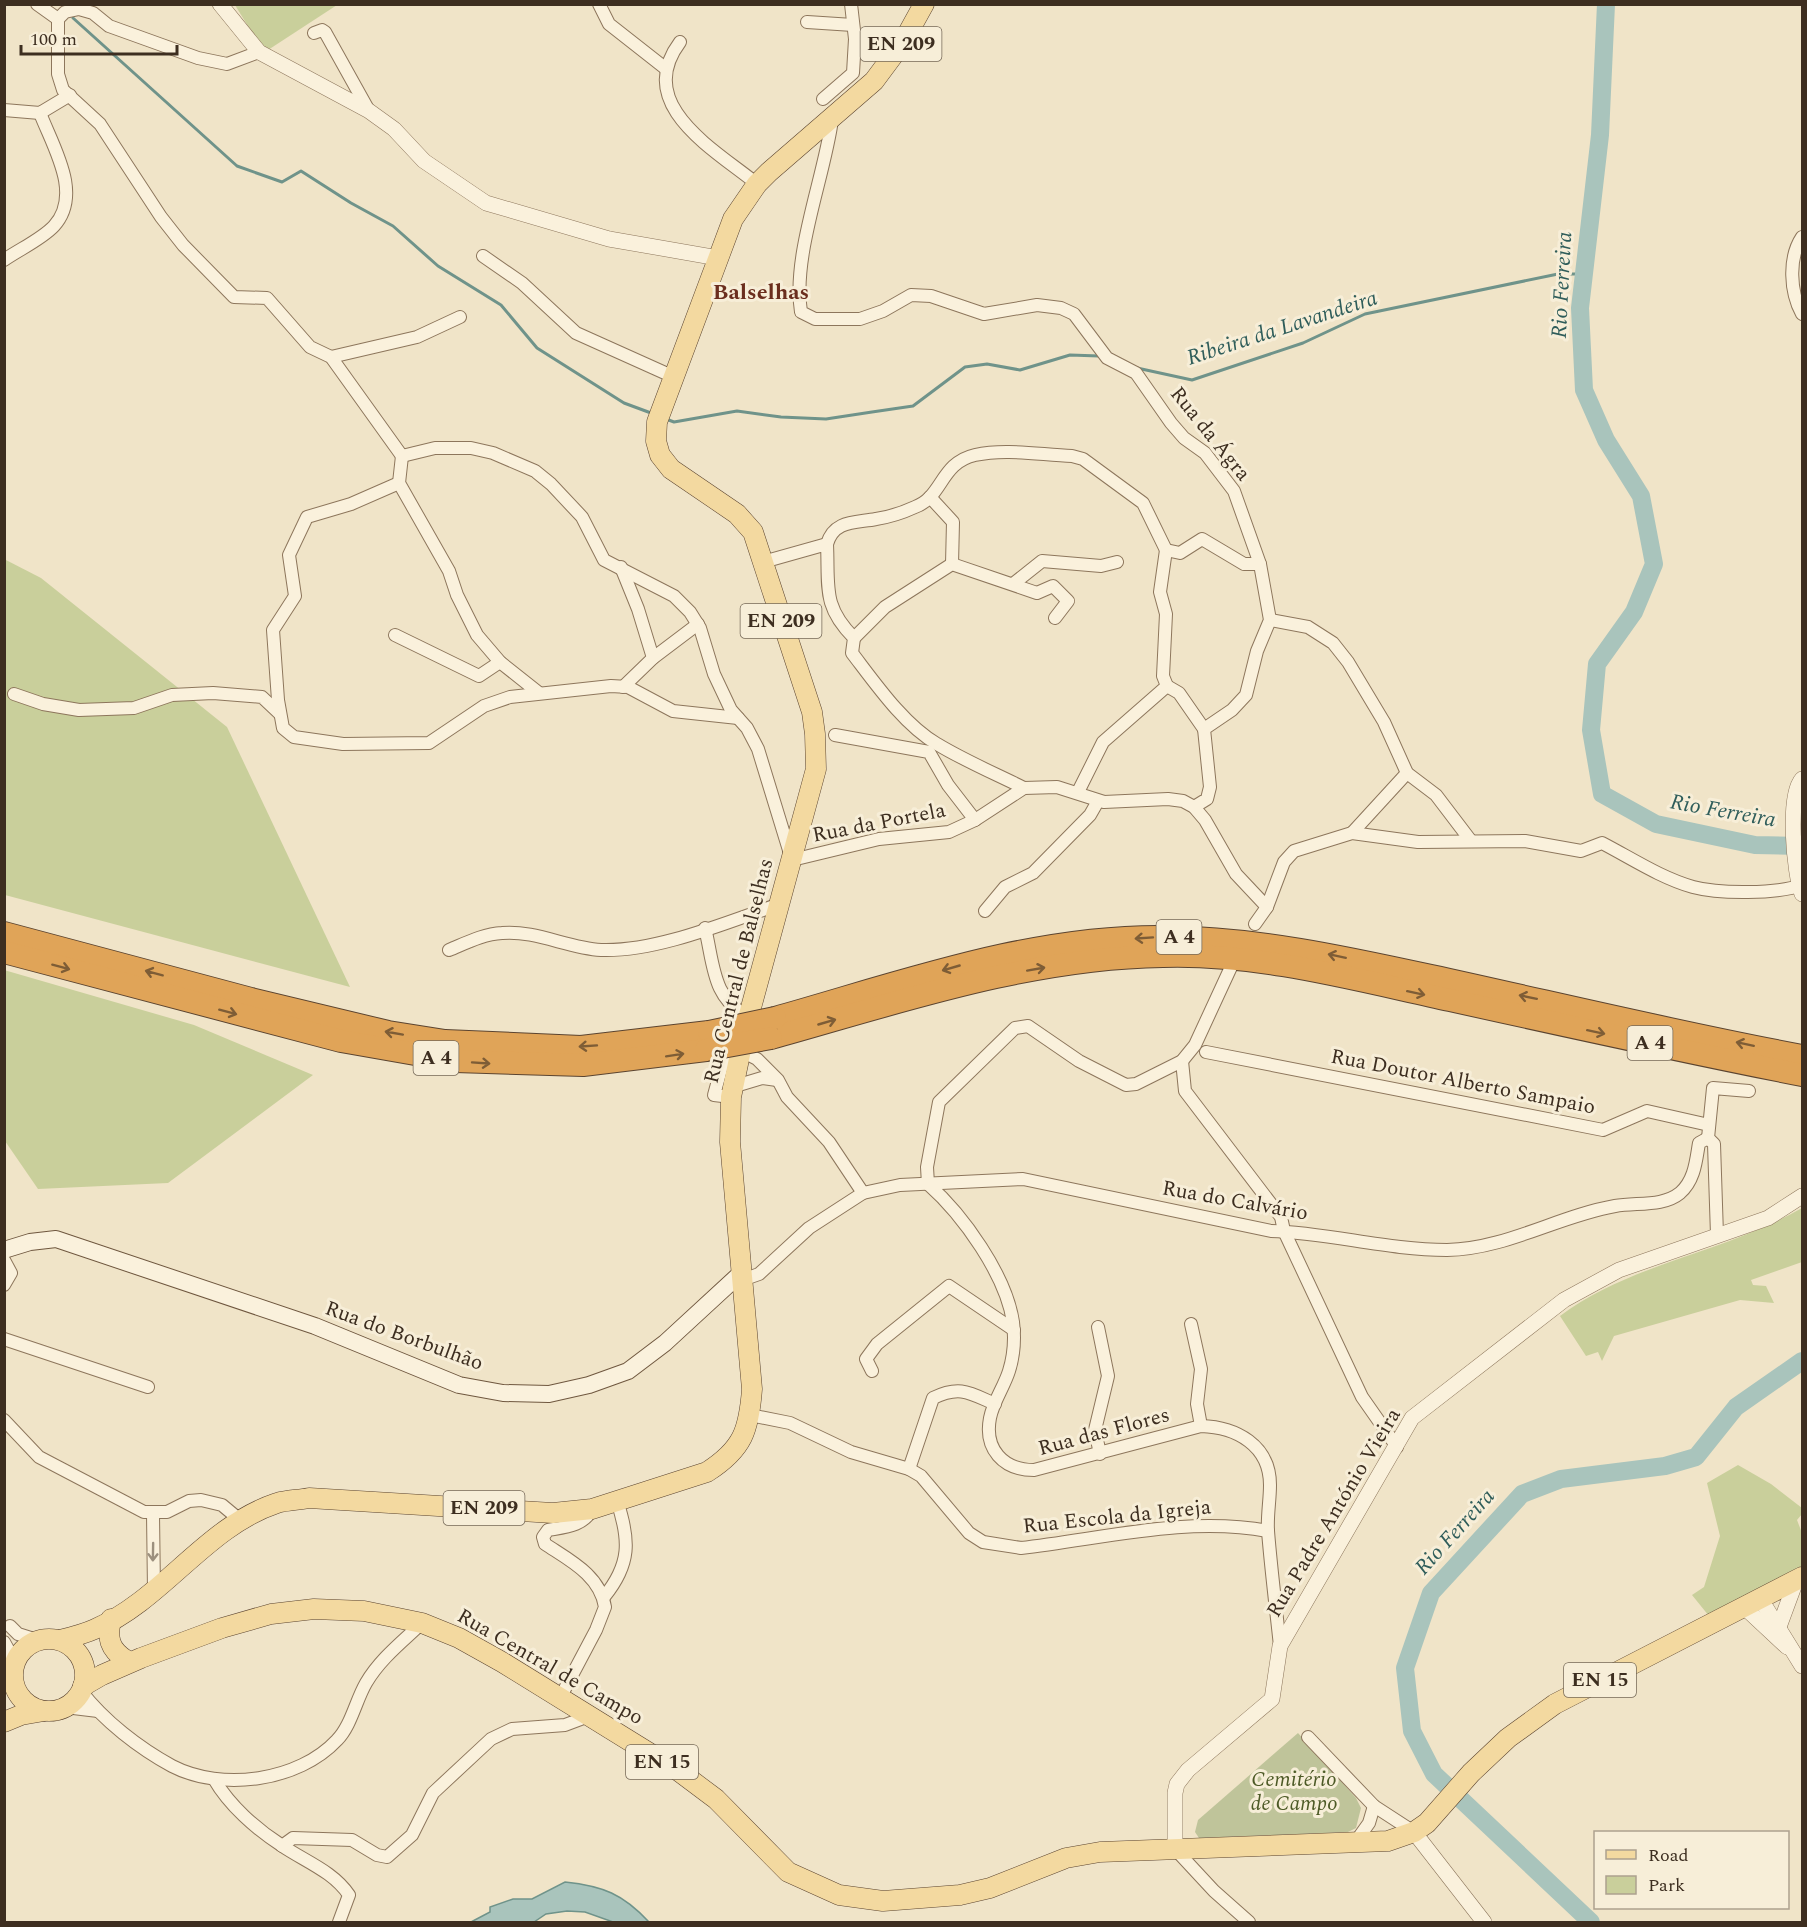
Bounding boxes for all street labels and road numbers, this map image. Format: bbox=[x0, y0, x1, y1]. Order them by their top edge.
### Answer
road number: EN 209 bbox=[860, 27, 942, 61]
street label: Rua da Ágra bbox=[1162, 380, 1259, 489]
road number: EN 209 bbox=[740, 604, 822, 638]
street label: Rua da Portela bbox=[810, 794, 949, 852]
street label: Rua Central de Balselhas bbox=[696, 855, 782, 1087]
road number: A 4 bbox=[1156, 920, 1202, 954]
road number: A 4 bbox=[1628, 1026, 1672, 1060]
road number: A 4 bbox=[414, 1041, 458, 1075]
street label: Rua Doutor Alberto Sampaio bbox=[1328, 1041, 1598, 1123]
street label: Rua do Calvário bbox=[1159, 1172, 1311, 1230]
street label: Rua do Borbulhão bbox=[320, 1292, 488, 1380]
street label: Rua das Flores bbox=[1035, 1399, 1173, 1465]
street label: Rua Padre António Vieira bbox=[1259, 1401, 1410, 1624]
road number: EN 209 bbox=[444, 1491, 524, 1525]
street label: Rua Escola da Igreja bbox=[1021, 1491, 1213, 1543]
street label: Rua Central de Campo bbox=[451, 1600, 649, 1734]
road number: EN 15 bbox=[1564, 1663, 1636, 1697]
road number: EN 15 bbox=[626, 1745, 698, 1779]

